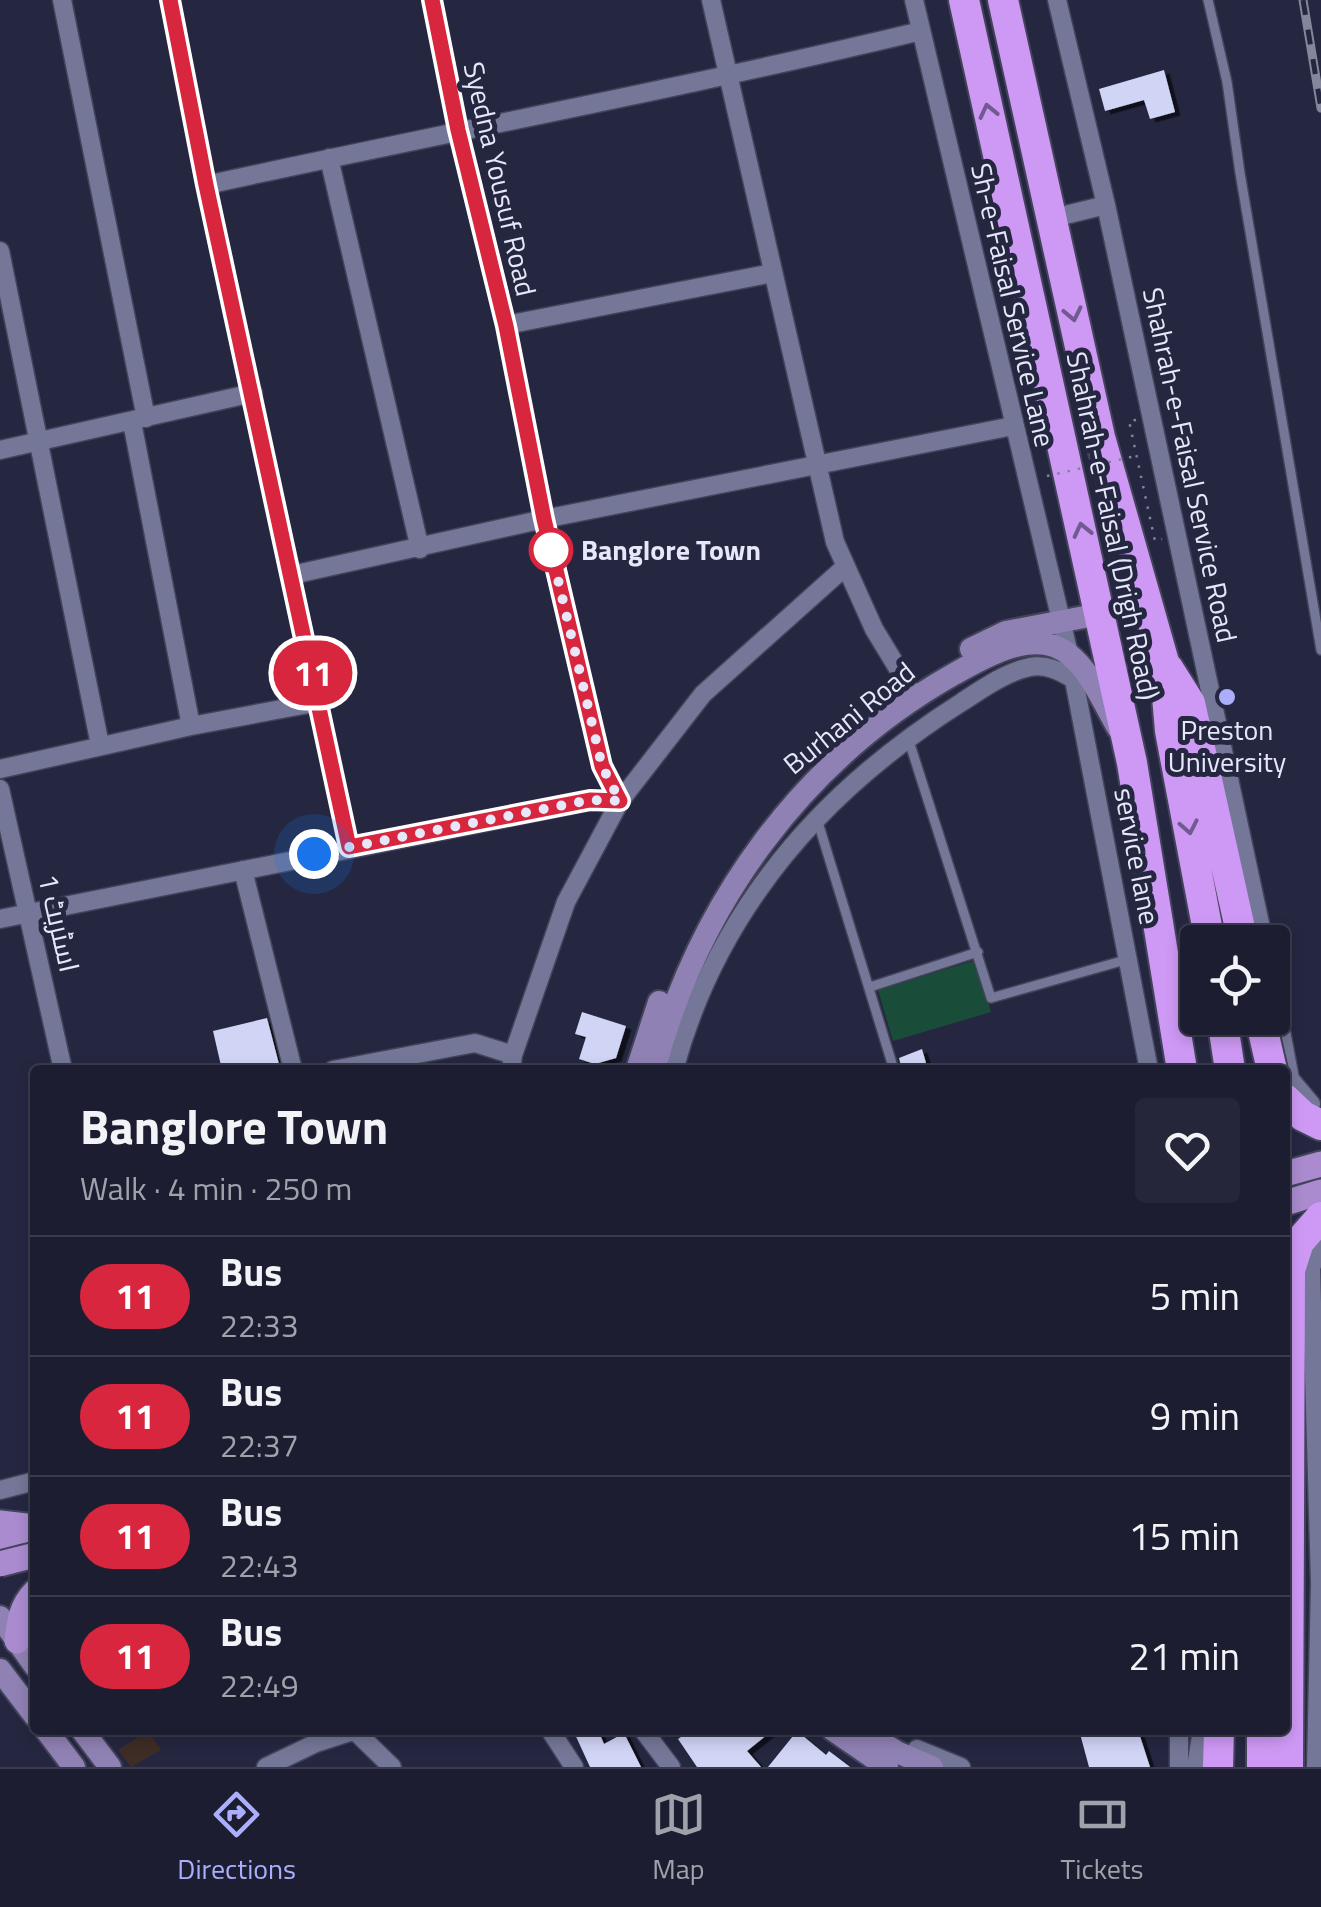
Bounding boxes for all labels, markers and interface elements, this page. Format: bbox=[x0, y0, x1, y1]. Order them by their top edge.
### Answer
street label: Syedna Yousuf Road bbox=[453, 58, 548, 300]
one-way arrow bbox=[979, 103, 1000, 120]
street label: Sh-e-Faisal Service Lane bbox=[960, 159, 1067, 451]
street label: Shahrah-e-Faisal Service Road bbox=[1132, 283, 1249, 646]
one-way arrow bbox=[1062, 305, 1083, 322]
street label: Shahrah-e-Faisal (Drigh Road) bbox=[1056, 348, 1171, 704]
one-way arrow bbox=[1072, 522, 1093, 539]
place label: Banglore Town bbox=[581, 528, 761, 571]
marker: Banglore Town bbox=[530, 529, 572, 571]
line badge: 11 bbox=[268, 640, 358, 706]
text: 11 bbox=[293, 646, 333, 700]
street label: Burhani Road bbox=[773, 651, 924, 784]
marker: Preston University bbox=[1216, 686, 1238, 708]
place label: Preston University bbox=[1168, 708, 1286, 783]
street label: service lane bbox=[1103, 784, 1172, 928]
one-way arrow bbox=[1177, 818, 1198, 835]
your location bbox=[289, 829, 339, 879]
street label: اسٹریٹ 1 bbox=[27, 870, 92, 976]
map controls bbox=[1180, 925, 1290, 1035]
button: locate bbox=[1180, 925, 1290, 1035]
text: Banglore Town bbox=[80, 1090, 388, 1163]
button: heart bbox=[1135, 1098, 1240, 1203]
text: Walk · 4 min · 250 m bbox=[80, 1164, 352, 1212]
text: Bus bbox=[220, 1243, 282, 1301]
text: 5 min bbox=[1150, 1267, 1240, 1325]
text: 11 bbox=[115, 1269, 155, 1323]
text: 22:33 bbox=[220, 1301, 299, 1349]
text: Bus bbox=[220, 1363, 282, 1421]
text: 9 min bbox=[1150, 1387, 1240, 1445]
text: 11 bbox=[115, 1389, 155, 1443]
text: 22:37 bbox=[220, 1421, 299, 1469]
text: Bus bbox=[220, 1483, 282, 1541]
text: 15 min bbox=[1129, 1507, 1240, 1565]
text: 11 bbox=[115, 1509, 155, 1563]
text: 22:43 bbox=[220, 1541, 299, 1589]
text: Bus bbox=[220, 1603, 282, 1661]
text: 21 min bbox=[1129, 1627, 1240, 1685]
text: 11 bbox=[115, 1629, 155, 1683]
text: 22:49 bbox=[220, 1661, 299, 1709]
tab: Directions bbox=[177, 1787, 296, 1890]
tab: Map bbox=[651, 1787, 706, 1890]
tab: Tickets bbox=[1061, 1787, 1144, 1890]

